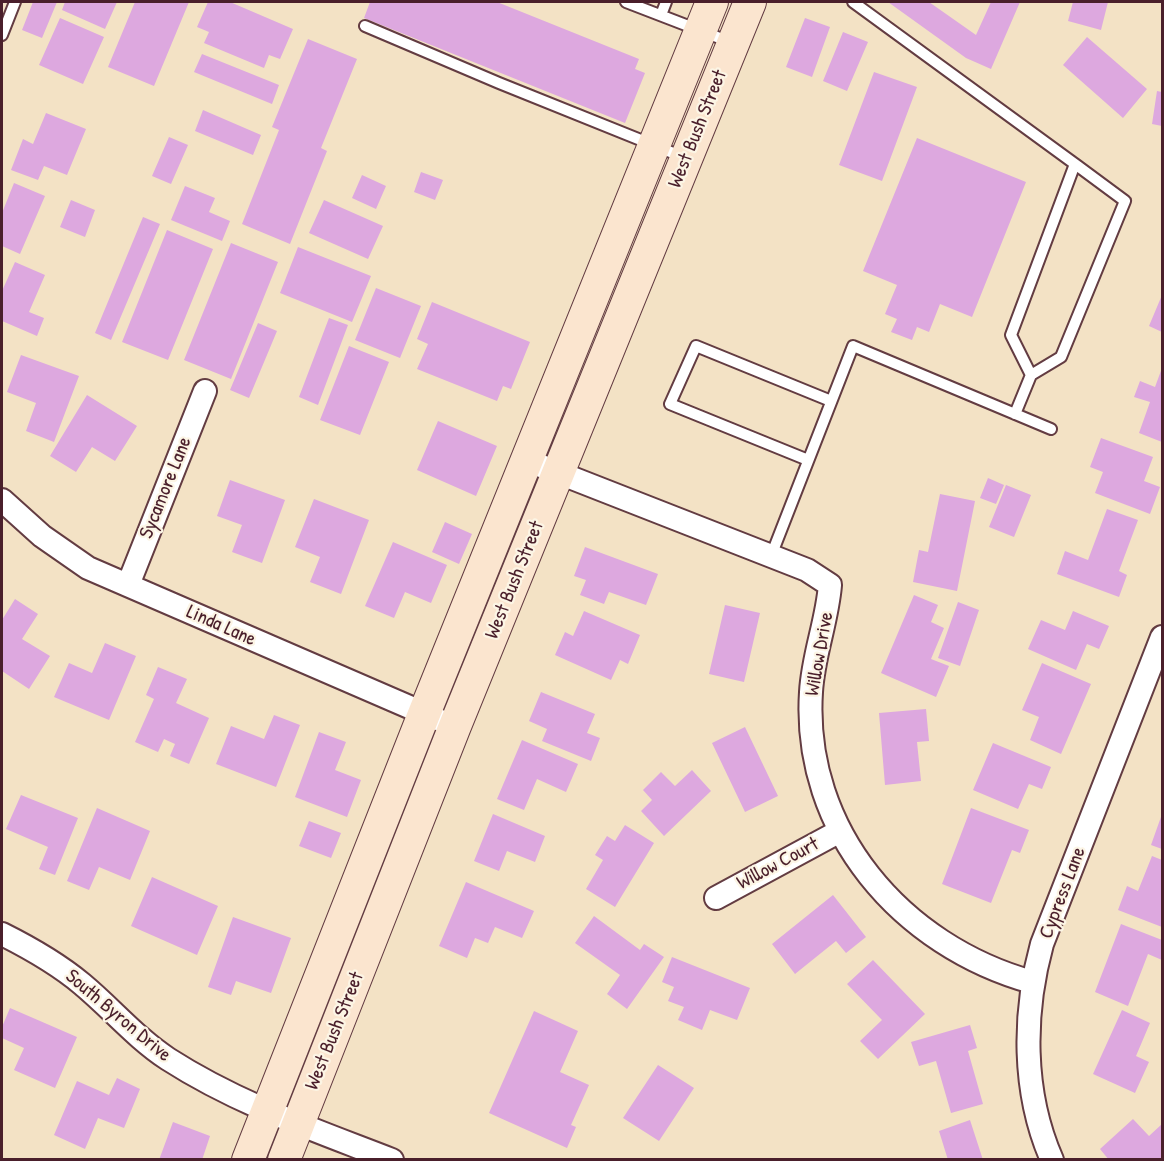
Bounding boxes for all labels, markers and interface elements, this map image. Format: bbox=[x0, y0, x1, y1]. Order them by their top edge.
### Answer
street label: West Bush Street bbox=[663, 67, 733, 191]
street label: Sycamore Lane bbox=[135, 434, 197, 542]
street label: West Bush Street bbox=[480, 518, 550, 642]
street label: Linda Lane bbox=[183, 600, 259, 652]
street label: Willow Drive bbox=[801, 610, 839, 698]
street label: Willow Court bbox=[733, 833, 823, 895]
street label: Cypress Lane bbox=[1035, 844, 1091, 942]
street label: South Byron Drive bbox=[60, 965, 176, 1067]
street label: West Bush Street bbox=[300, 969, 370, 1093]

